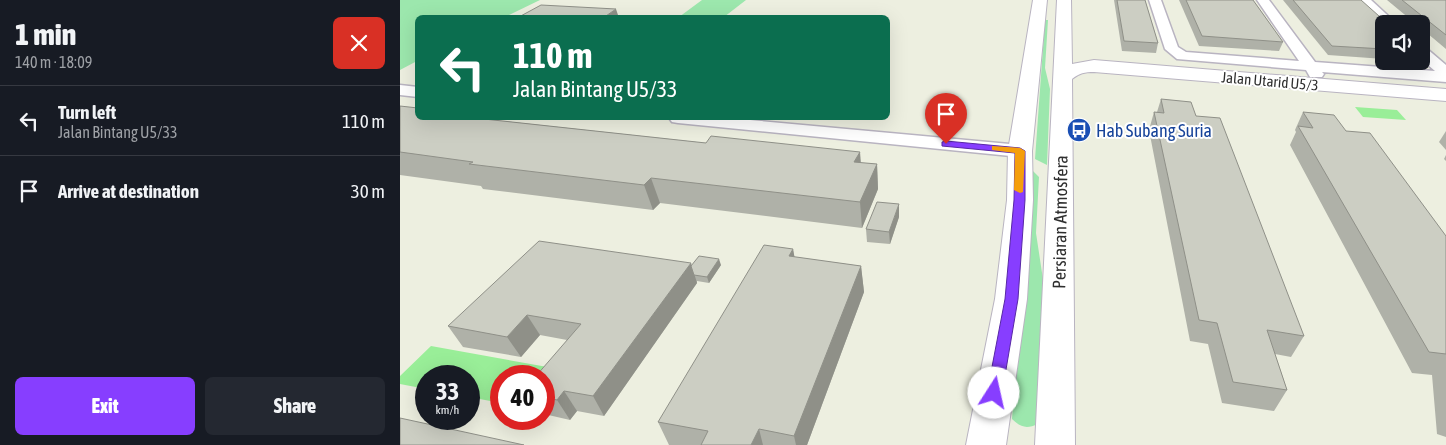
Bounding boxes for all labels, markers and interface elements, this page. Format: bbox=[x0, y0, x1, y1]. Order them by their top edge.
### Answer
map controls bbox=[1375, 15, 1430, 70]
button: sound bbox=[1375, 15, 1430, 70]
text: 1 min bbox=[15, 17, 76, 51]
button: close bbox=[333, 17, 385, 69]
icon: left bbox=[430, 35, 495, 100]
text: 110 m bbox=[513, 35, 592, 75]
text: 140 m · 18:09 bbox=[15, 53, 92, 71]
street label: Jalan Utarid U5/3 bbox=[1221, 68, 1319, 94]
text: Jalan Bintang U5/33 bbox=[513, 76, 677, 102]
pin bbox=[925, 93, 967, 144]
icon: arrive bbox=[932, 100, 960, 128]
text: Turn left bbox=[58, 101, 116, 123]
icon: left bbox=[15, 107, 43, 135]
text: 110 m bbox=[342, 110, 385, 132]
bus stop icon: Hab Subang Suria bbox=[1066, 117, 1092, 143]
place label: Hab Subang Suria bbox=[1096, 120, 1212, 141]
text: Jalan Bintang U5/33 bbox=[58, 123, 178, 141]
street label: Persiaran Atmosfera bbox=[1048, 155, 1072, 289]
icon: arrive bbox=[15, 177, 43, 205]
text: Arrive at destination bbox=[58, 180, 199, 202]
text: 30 m bbox=[351, 180, 385, 202]
speed limit sign: 40 bbox=[490, 365, 555, 430]
position arrow bbox=[967, 366, 1019, 418]
button: Exit bbox=[15, 377, 195, 435]
button: Share bbox=[205, 377, 385, 435]
text: 33 bbox=[436, 377, 459, 405]
text: km/h bbox=[436, 403, 459, 417]

